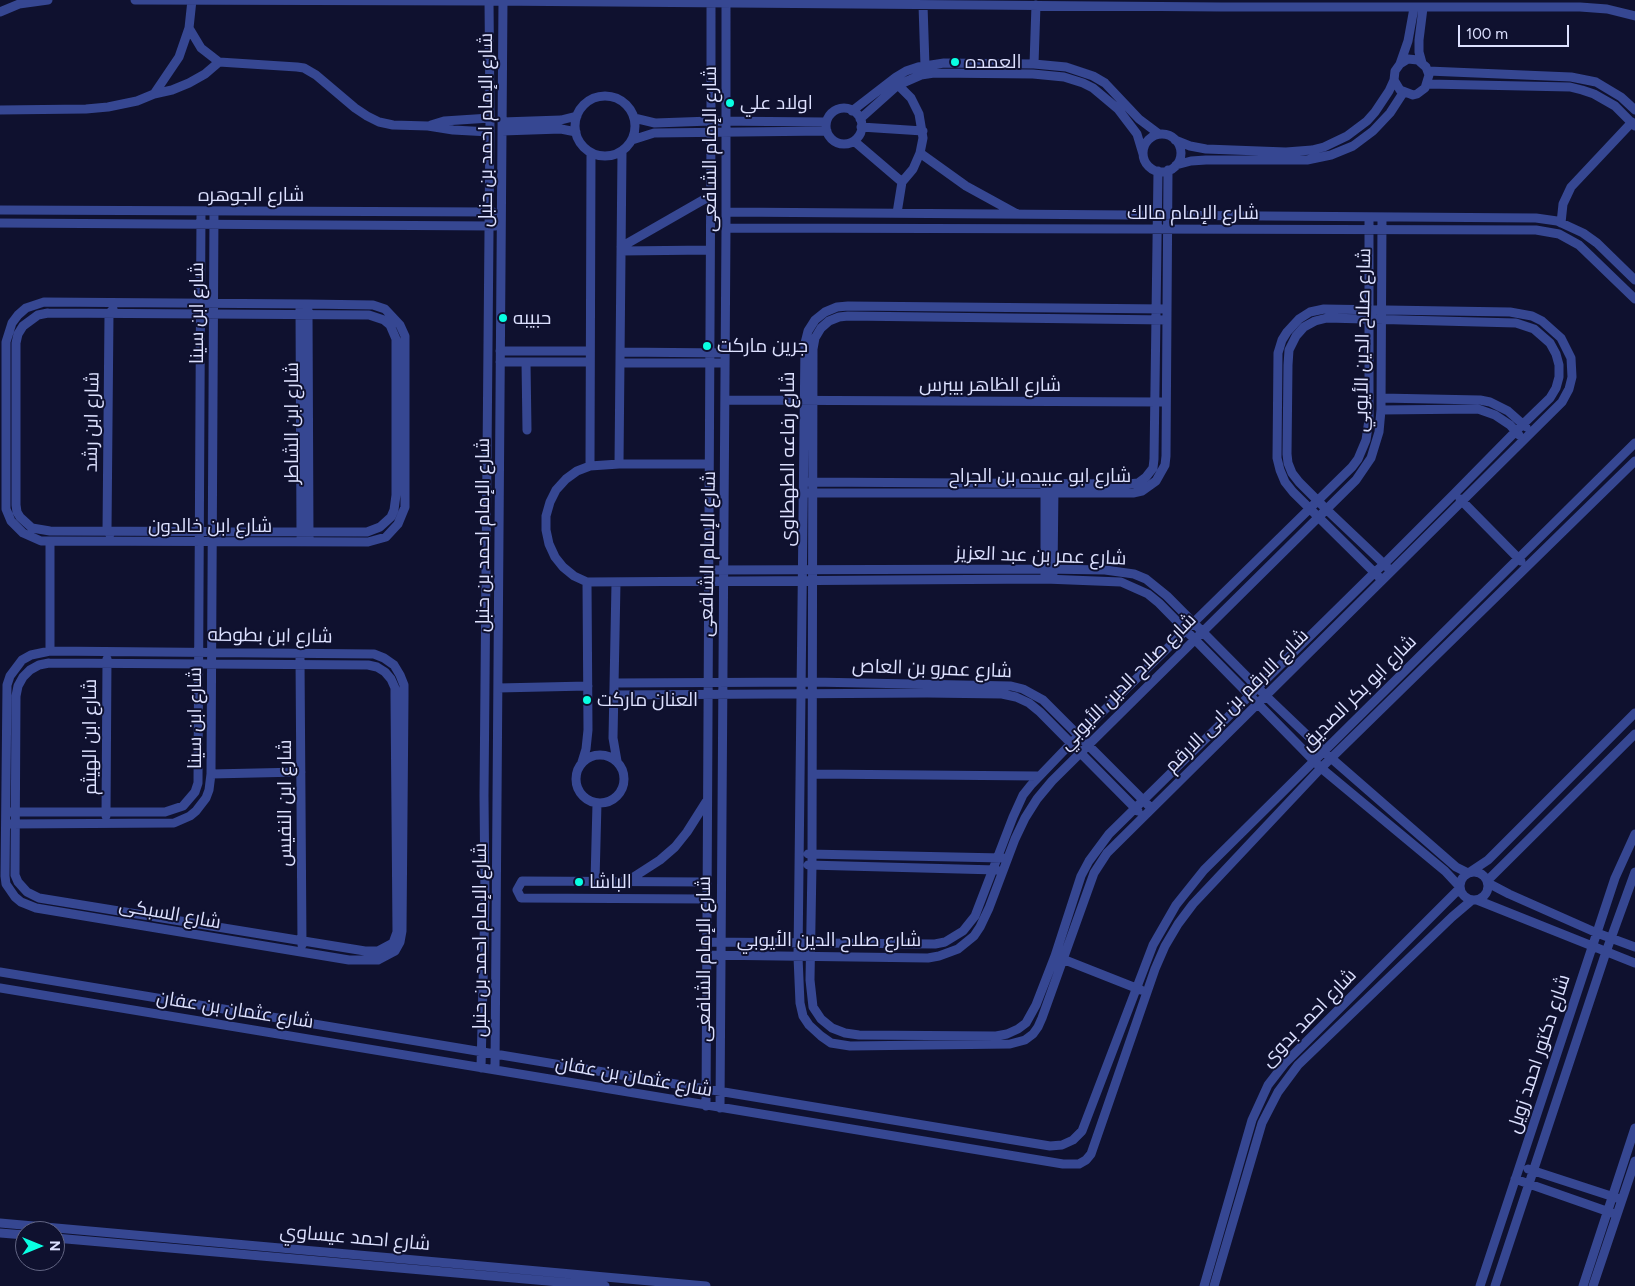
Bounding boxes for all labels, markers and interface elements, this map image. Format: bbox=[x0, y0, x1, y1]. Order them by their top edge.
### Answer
scale bar bbox=[1460, 15, 1571, 47]
text: 100 m bbox=[1466, 25, 1508, 43]
street label: شارع الإمام احمد بن حنبل bbox=[475, 33, 497, 227]
place label: العمده bbox=[965, 51, 1022, 73]
marker: العمده bbox=[949, 56, 961, 68]
street label: شارع الإمام الشافعى bbox=[699, 66, 721, 232]
place label: اولاد علي bbox=[740, 92, 813, 114]
marker: اولاد علي bbox=[724, 97, 736, 109]
street label: شارع الجوهره bbox=[198, 184, 304, 206]
street label: شارع الإمام مالك bbox=[1127, 202, 1259, 224]
street label: شارع صلاح الدين الأيوبي bbox=[1350, 248, 1376, 432]
street label: شارع ابن سينا bbox=[186, 262, 208, 364]
place label: حبيبه bbox=[513, 307, 551, 329]
marker: حبيبه bbox=[497, 312, 509, 324]
place label: جرين ماركت bbox=[717, 335, 808, 357]
marker: جرين ماركت bbox=[701, 340, 713, 352]
street label: شارع ابن الشاطر bbox=[281, 362, 303, 484]
street label: شارع ابن رشد bbox=[80, 372, 104, 472]
street label: شارع رفاعه الطهطاوى bbox=[777, 372, 799, 546]
street label: شارع الظاهر بيبرس bbox=[919, 374, 1061, 396]
street label: شارع الإمام احمد بن حنبل bbox=[472, 438, 494, 632]
street label: شارع ابو عبيده بن الجراح bbox=[949, 465, 1131, 487]
street label: شارع الإمام الشافعى bbox=[695, 471, 721, 637]
street label: شارع ابن خالدون bbox=[148, 515, 272, 537]
street label: شارع عمر بن عبد العزيز bbox=[955, 542, 1127, 570]
street label: شارع صلاح الدين الأيوبي bbox=[1055, 609, 1201, 755]
street label: شارع ابن بطوطه bbox=[207, 624, 333, 648]
street label: شارع الارقم بن ابى الارقم bbox=[1160, 624, 1314, 778]
street label: شارع ابو بكر الصديق bbox=[1296, 630, 1422, 756]
street label: شارع عمرو بن العاص bbox=[852, 655, 1012, 683]
street label: شارع ابن سينا bbox=[184, 667, 206, 769]
street label: شارع ابن الهيثم bbox=[79, 679, 101, 795]
place label: العنان ماركت bbox=[597, 689, 698, 711]
marker: العنان ماركت bbox=[581, 694, 593, 706]
street label: شارع ابن النفيس bbox=[274, 740, 296, 866]
street label: شارع الإمام احمد بن حنبل bbox=[469, 843, 491, 1037]
place label: الباشا bbox=[589, 871, 632, 893]
marker: الباشا bbox=[573, 876, 585, 888]
street label: شارع الإمام الشافعى bbox=[693, 876, 715, 1042]
street label: شارع السبكى bbox=[117, 894, 223, 934]
street label: شارع صلاح الدين الأيوبي bbox=[737, 929, 921, 951]
street label: شارع احمد بدوى bbox=[1257, 964, 1361, 1072]
street label: شارع دكتور احمد زويل bbox=[1503, 972, 1575, 1136]
street label: شارع عثمان بن عفان bbox=[155, 986, 315, 1034]
street label: شارع عثمان بن عفان bbox=[554, 1052, 714, 1102]
street label: شارع احمد عيساوي bbox=[279, 1220, 431, 1256]
north arrow bbox=[15, 1221, 65, 1271]
text: N bbox=[46, 1241, 63, 1251]

